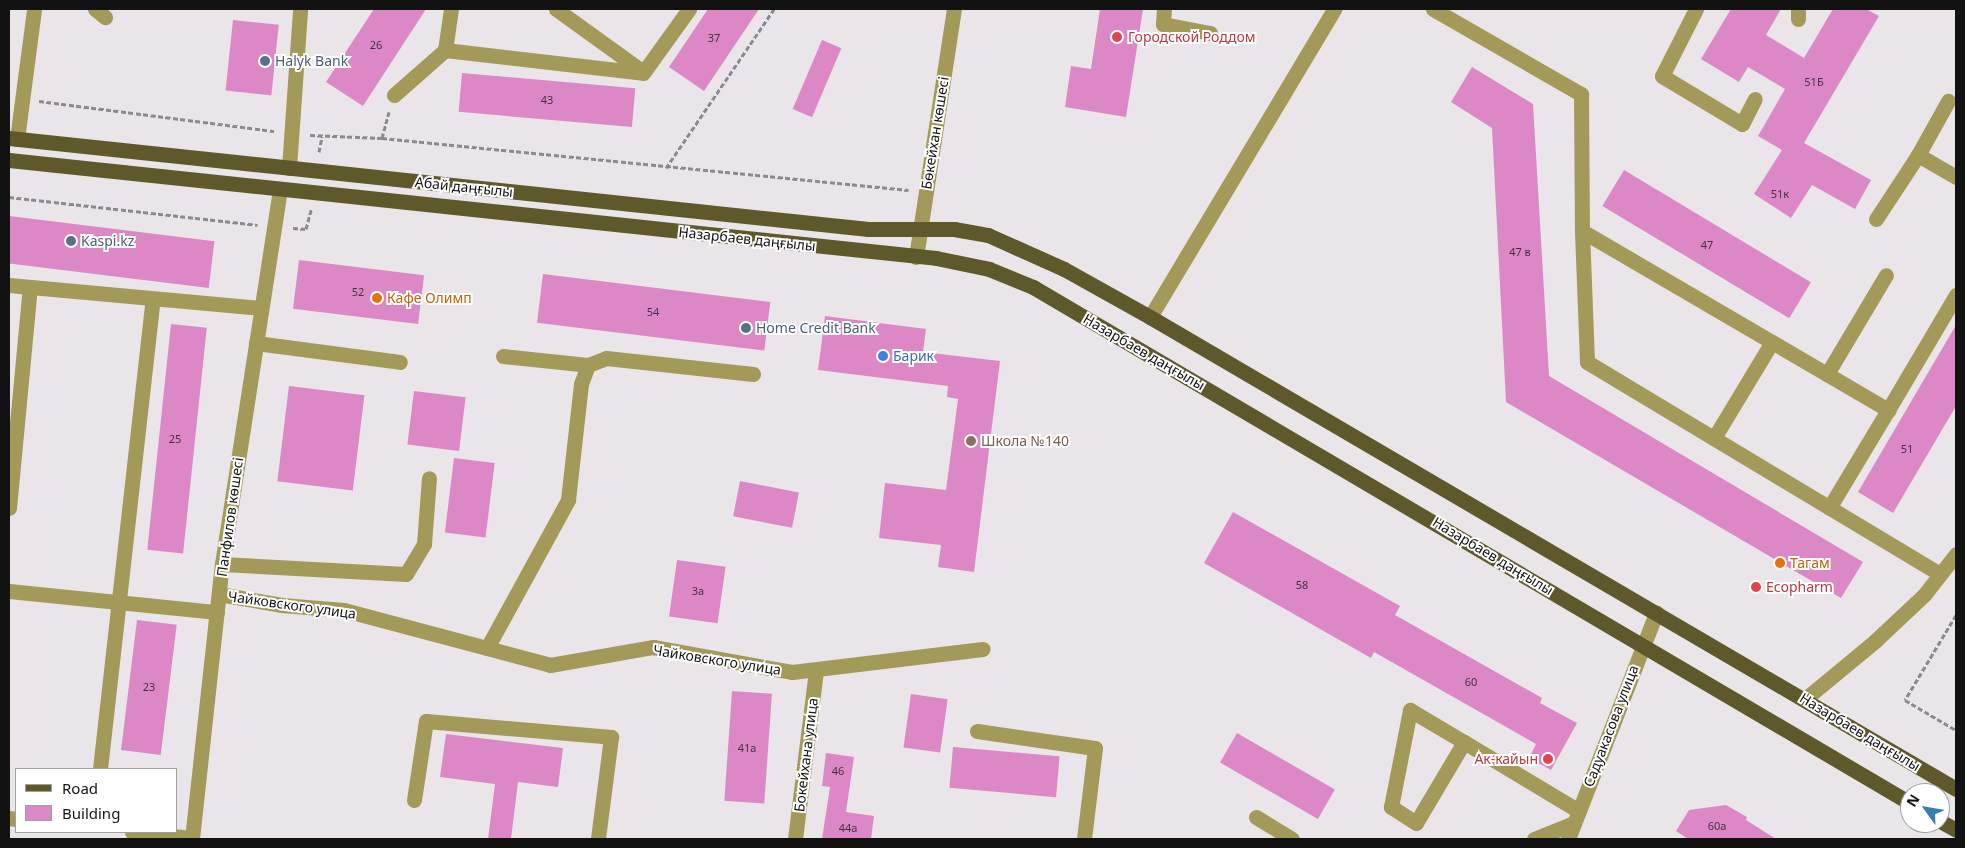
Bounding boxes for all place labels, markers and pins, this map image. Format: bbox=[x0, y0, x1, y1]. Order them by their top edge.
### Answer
place label: Городской Роддом bbox=[1128, 29, 1256, 45]
marker: Городской Роддом bbox=[1110, 30, 1124, 44]
place label: Halyk Bank bbox=[275, 53, 348, 69]
marker: Halyk Bank bbox=[259, 55, 271, 67]
place label: Kaspi.kz bbox=[81, 233, 134, 249]
marker: Kaspi.kz bbox=[65, 235, 77, 247]
place label: Кафе Олимп bbox=[387, 290, 472, 306]
marker: Кафе Олимп bbox=[371, 292, 383, 304]
place label: Home Credit Bank bbox=[756, 320, 876, 336]
marker: Home Credit Bank bbox=[740, 322, 752, 334]
place label: Барик bbox=[893, 348, 934, 364]
marker: Барик bbox=[877, 350, 889, 362]
place label: Школа №140 bbox=[981, 433, 1069, 449]
marker: Школа №140 bbox=[965, 435, 977, 447]
place label: Тагам bbox=[1790, 555, 1830, 571]
marker: Тагам bbox=[1774, 557, 1786, 569]
place label: Ecopharm bbox=[1766, 579, 1833, 595]
marker: Ecopharm bbox=[1750, 581, 1762, 593]
place label: Ак-кайын bbox=[1474, 751, 1538, 767]
marker: Ак-кайын bbox=[1542, 753, 1554, 765]

